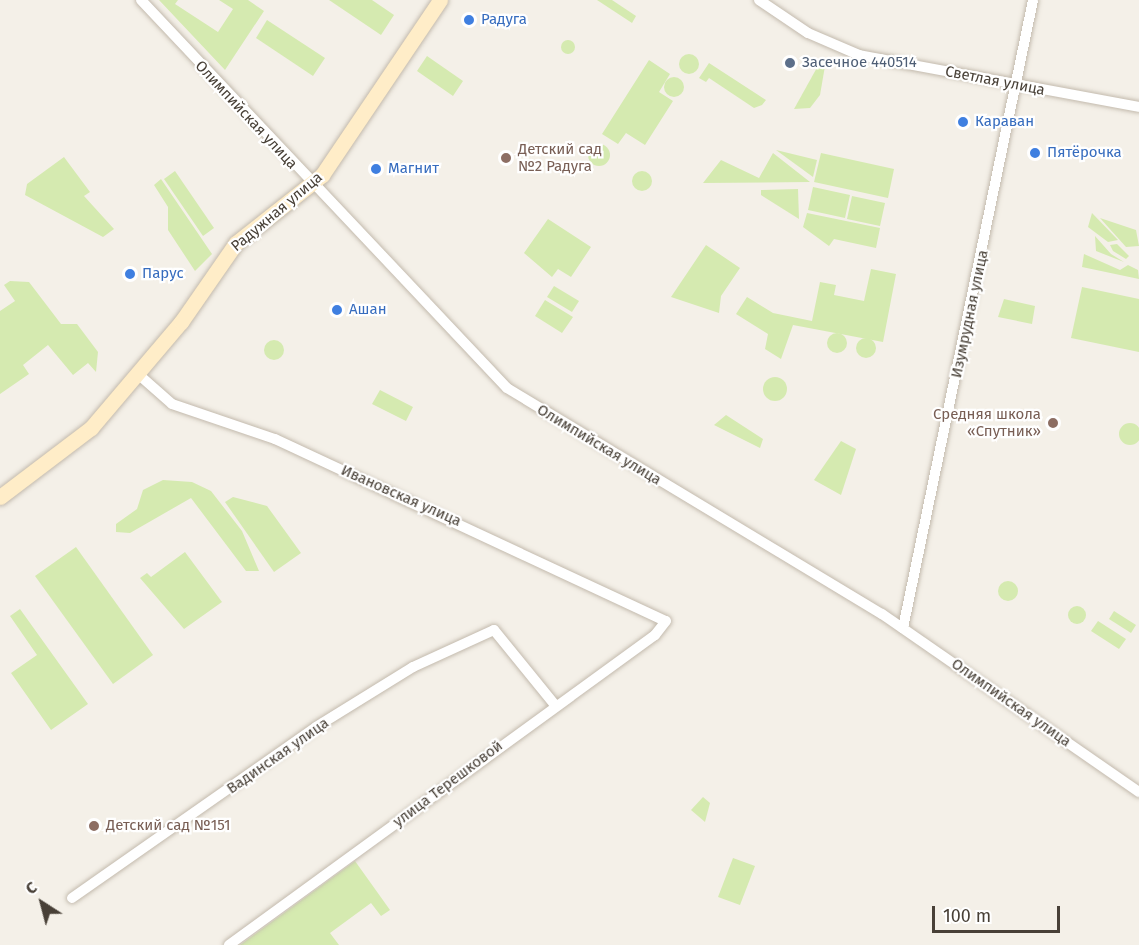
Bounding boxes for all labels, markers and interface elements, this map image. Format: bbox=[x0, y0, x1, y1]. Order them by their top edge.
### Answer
place label: Радуга bbox=[481, 11, 527, 29]
marker: Радуга bbox=[462, 13, 476, 27]
place label: Засечное 440514 bbox=[802, 54, 917, 72]
marker: Засечное 440514 bbox=[783, 56, 797, 70]
street label: Олимпийская улица bbox=[191, 57, 301, 173]
street label: Светлая улица bbox=[944, 63, 1046, 99]
place label: Караван bbox=[975, 113, 1034, 131]
marker: Караван bbox=[956, 115, 970, 129]
place label: Детский сад №2 Радуга bbox=[518, 140, 602, 175]
place label: Пятёрочка bbox=[1047, 144, 1122, 162]
marker: Пятёрочка bbox=[1028, 146, 1042, 160]
marker: Детский сад №2 Радуга bbox=[499, 151, 513, 165]
place label: Магнит bbox=[388, 160, 439, 178]
marker: Магнит bbox=[369, 162, 383, 176]
street label: Радужная улица bbox=[228, 169, 326, 255]
street label: Изумрудная улица bbox=[948, 248, 992, 380]
place label: Парус bbox=[142, 265, 184, 283]
marker: Парус bbox=[123, 267, 137, 281]
place label: Ашан bbox=[349, 301, 387, 319]
marker: Ашан bbox=[330, 303, 344, 317]
street label: Олимпийская улица bbox=[534, 401, 664, 489]
place label: Средняя школа «Спутник» bbox=[933, 405, 1041, 440]
marker: Средняя школа «Спутник» bbox=[1046, 416, 1060, 430]
street label: Ивановская улица bbox=[338, 461, 464, 531]
street label: Олимпийская улица bbox=[948, 655, 1074, 751]
street label: Вадинская улица bbox=[223, 714, 333, 798]
street label: улица Терешковой bbox=[390, 737, 506, 831]
place label: Детский сад №151 bbox=[106, 817, 230, 835]
marker: Детский сад №151 bbox=[87, 819, 101, 833]
north arrow bbox=[12, 873, 72, 933]
text: С bbox=[22, 878, 40, 898]
scale bar bbox=[935, 894, 1062, 932]
text: 100 m bbox=[943, 905, 991, 927]

